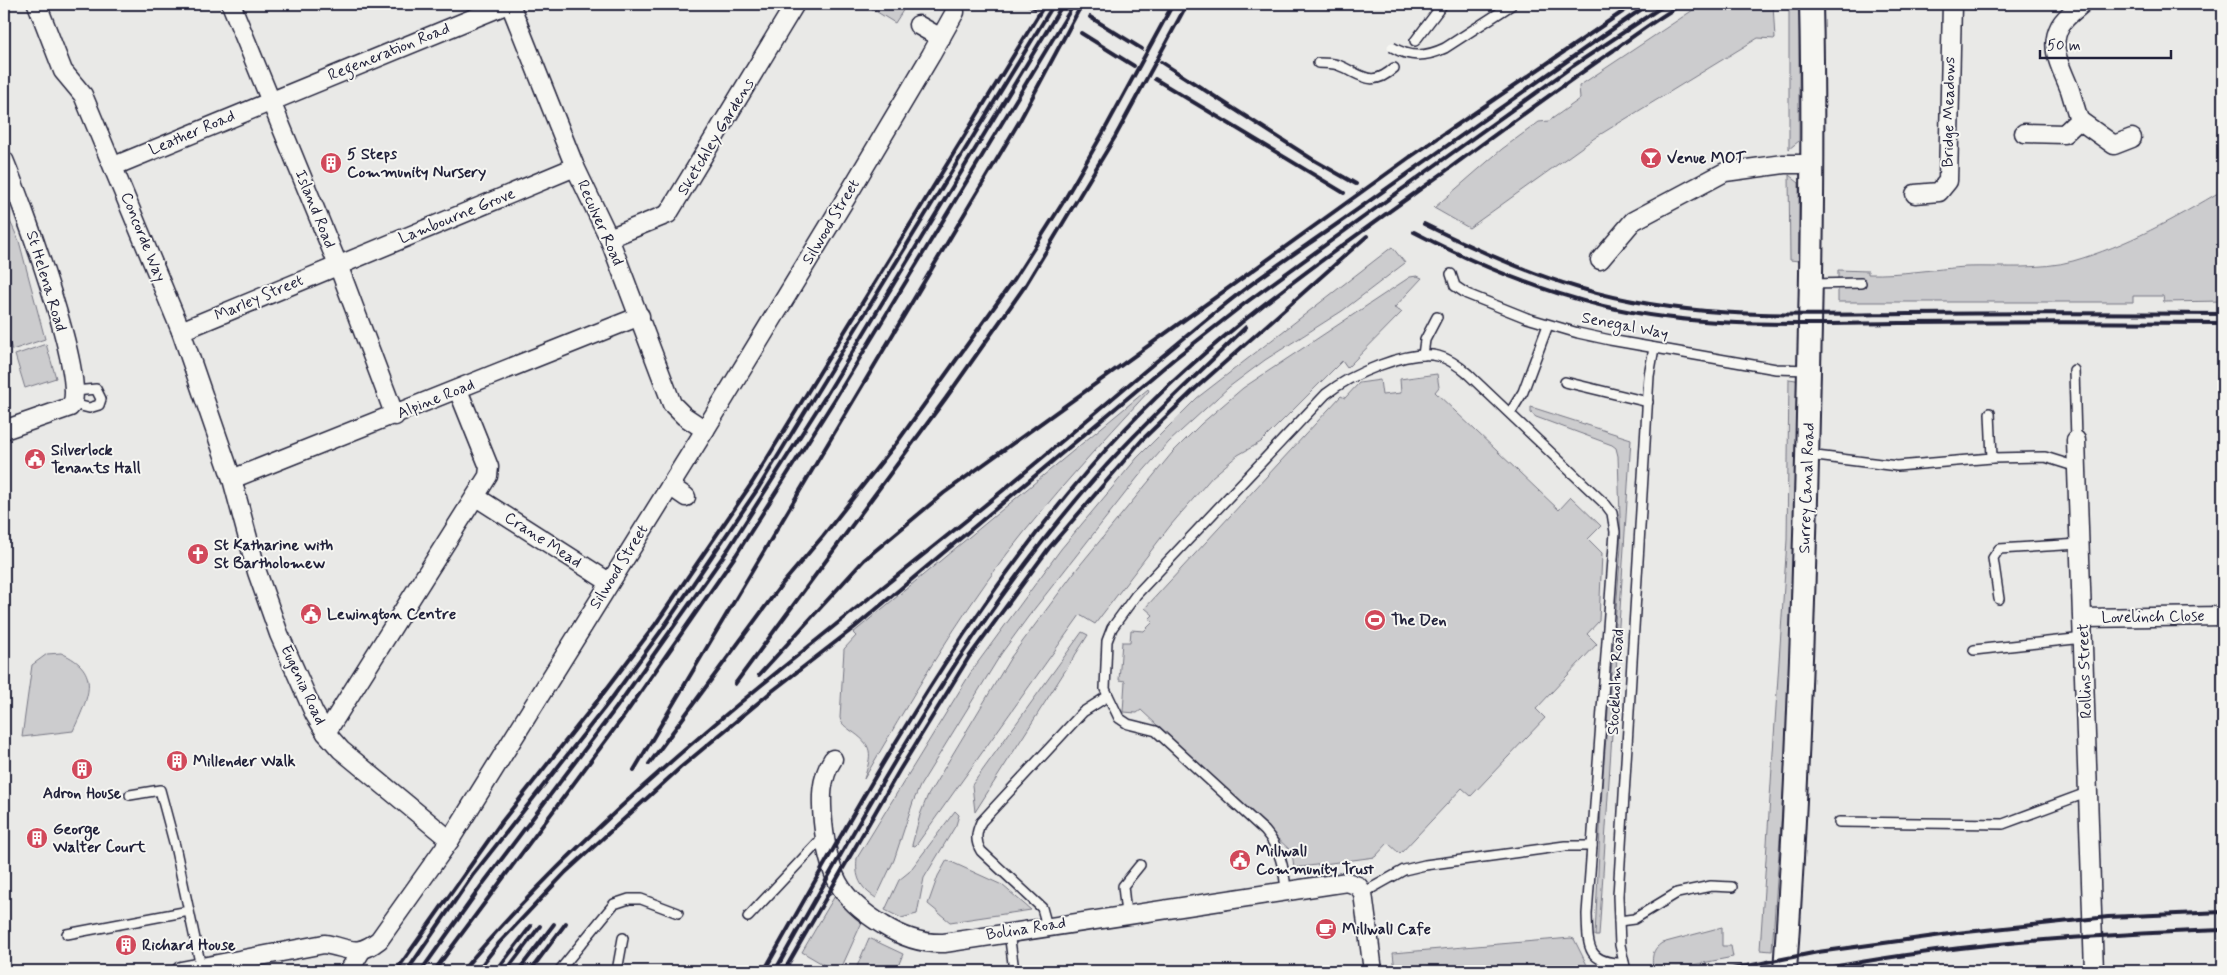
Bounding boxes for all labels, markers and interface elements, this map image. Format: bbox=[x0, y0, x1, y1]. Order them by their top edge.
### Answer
street label: Regeneration Road bbox=[325, 18, 453, 87]
scale bar bbox=[2040, 28, 2171, 60]
text: 50 m bbox=[2047, 36, 2081, 56]
street label: Bridge Meadows bbox=[1938, 56, 1960, 168]
street label: Sketchley Gardens bbox=[673, 75, 759, 199]
street label: Leather Road bbox=[146, 105, 238, 161]
place label: 5 Steps Community Nursery bbox=[347, 144, 486, 183]
bar icon: Venue MOT bbox=[1639, 146, 1663, 170]
place label: Venue MOT bbox=[1667, 148, 1747, 169]
building icon: 5 Steps Community Nursery bbox=[319, 151, 343, 175]
street label: Island Road bbox=[290, 167, 340, 251]
street label: Silwood Street bbox=[797, 175, 865, 269]
street label: Reculver Road bbox=[572, 177, 628, 269]
street label: Lambourne Grove bbox=[396, 183, 519, 249]
street label: Concorde Way bbox=[115, 189, 171, 285]
street label: St Helena Road bbox=[21, 228, 71, 334]
street label: Marley Street bbox=[211, 270, 307, 326]
street label: Senegal Way bbox=[1580, 307, 1670, 346]
street label: Alpine Road bbox=[394, 374, 478, 424]
street label: Surrey Canal Road bbox=[1794, 422, 1820, 554]
place label: Silverlock Tenants Hall bbox=[51, 440, 141, 479]
public building icon: Silverlock Tenants Hall bbox=[23, 447, 47, 471]
street label: Crane Mead bbox=[500, 507, 586, 573]
street label: Silwood Street bbox=[585, 521, 653, 613]
place label: St Katharine with St Bartholomew bbox=[214, 535, 333, 574]
church icon: St Katharine with St Bartholomew bbox=[186, 542, 210, 566]
public building icon: Lewington Centre bbox=[299, 602, 323, 626]
place label: Lewington Centre bbox=[327, 604, 456, 626]
street label: Lovelinch Close bbox=[2101, 606, 2205, 628]
sports icon: The Den bbox=[1363, 608, 1387, 632]
place label: The Den bbox=[1391, 610, 1447, 631]
street label: Rollins Street bbox=[2073, 622, 2097, 719]
street label: Stockholm Road bbox=[1603, 628, 1629, 736]
street label: Eugenia Road bbox=[275, 642, 331, 728]
building icon: Millender Walk bbox=[165, 749, 189, 773]
place label: Millender Walk bbox=[193, 751, 296, 772]
building icon: Adron House bbox=[70, 757, 94, 781]
place label: Adron House bbox=[43, 783, 122, 804]
place label: George Walter Court bbox=[52, 819, 146, 858]
building icon: George Walter Court bbox=[25, 826, 49, 850]
place label: Millwall Community Trust bbox=[1256, 841, 1375, 880]
public building icon: Millwall Community Trust bbox=[1228, 848, 1252, 872]
street label: Bolina Road bbox=[985, 912, 1067, 946]
cafe icon: Millwall Cafe bbox=[1314, 917, 1338, 941]
place label: Millwall Cafe bbox=[1342, 919, 1431, 940]
building icon: Richard House bbox=[114, 933, 138, 957]
place label: Richard House bbox=[142, 935, 236, 956]

